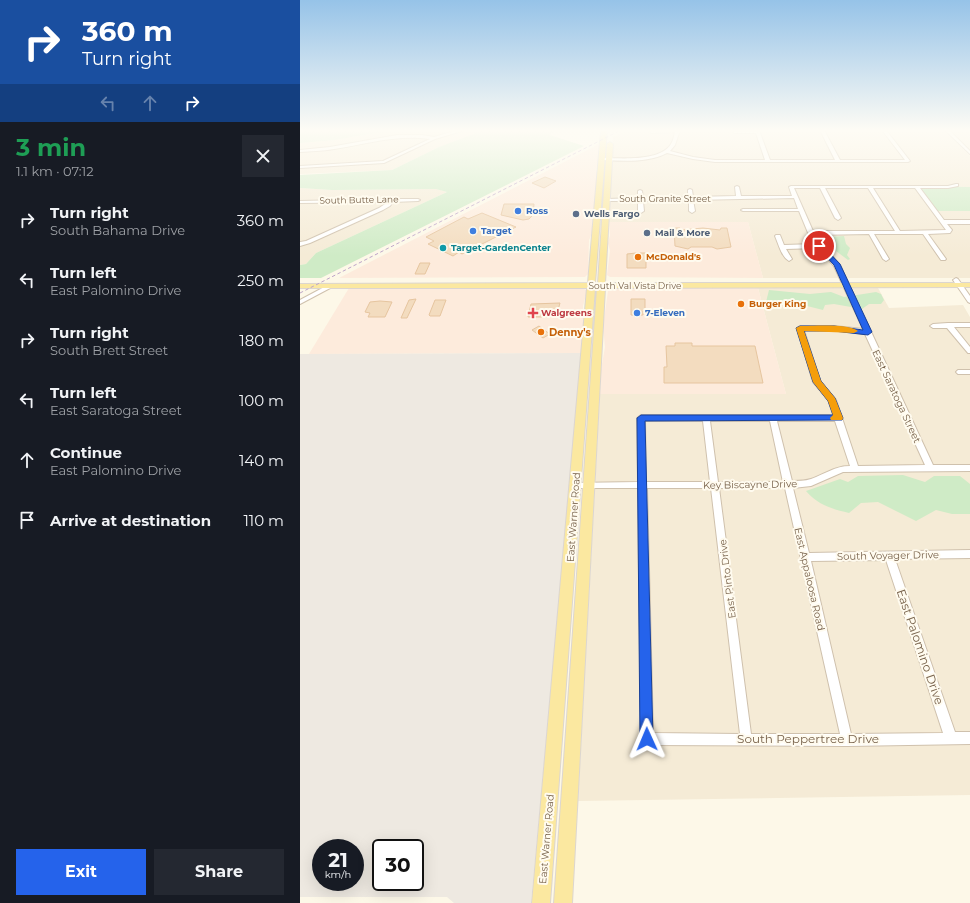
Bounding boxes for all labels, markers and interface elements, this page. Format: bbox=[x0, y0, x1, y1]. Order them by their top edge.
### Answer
text: 360 m bbox=[82, 14, 173, 48]
icon: right bbox=[16, 16, 68, 68]
text: Turn right bbox=[82, 48, 172, 70]
icon: left bbox=[97, 92, 119, 114]
icon: ahead bbox=[139, 92, 161, 114]
icon: right bbox=[181, 92, 203, 114]
text: 3 min bbox=[16, 133, 86, 162]
button: close bbox=[242, 135, 284, 177]
text: 1.1 km · 07:12 bbox=[16, 163, 94, 179]
street label: South Butte Lane bbox=[319, 193, 399, 206]
street label: South Granite Street bbox=[619, 193, 711, 204]
text: Turn right bbox=[50, 203, 129, 222]
place label: Ross bbox=[526, 205, 548, 216]
marker: Ross bbox=[513, 206, 523, 216]
place label: Wells Fargo bbox=[584, 208, 640, 219]
icon: right bbox=[16, 209, 38, 231]
marker: Wells Fargo bbox=[571, 209, 581, 219]
text: 360 m bbox=[237, 211, 284, 230]
text: South Bahama Drive bbox=[50, 222, 185, 238]
place label: Target bbox=[481, 225, 512, 236]
marker: Target bbox=[468, 226, 478, 236]
place label: Mail & More bbox=[655, 227, 711, 238]
marker: Mail & More bbox=[642, 228, 652, 238]
pin bbox=[802, 229, 836, 263]
icon: arrive bbox=[808, 235, 830, 257]
place label: Target-GardenCenter bbox=[451, 242, 551, 253]
marker: Target-GardenCenter bbox=[438, 243, 448, 253]
place label: McDonald's bbox=[646, 251, 701, 262]
marker: McDonald's bbox=[633, 252, 643, 262]
text: Turn left bbox=[50, 263, 117, 282]
icon: left bbox=[16, 269, 38, 291]
text: 250 m bbox=[237, 271, 284, 290]
street label: South Val Vista Drive bbox=[589, 280, 682, 291]
text: East Palomino Drive bbox=[50, 282, 181, 298]
place label: Burger King bbox=[749, 298, 806, 309]
marker: Burger King bbox=[736, 299, 746, 309]
place label: Walgreens bbox=[541, 307, 592, 318]
place label: 7-Eleven bbox=[645, 307, 685, 318]
marker: Walgreens bbox=[528, 308, 538, 318]
marker: 7-Eleven bbox=[632, 308, 642, 318]
text: Turn right bbox=[50, 323, 129, 342]
place label: Denny's bbox=[549, 326, 592, 339]
marker: Denny's bbox=[536, 327, 546, 337]
icon: right bbox=[16, 329, 38, 351]
text: 180 m bbox=[239, 331, 284, 350]
text: South Brett Street bbox=[50, 342, 168, 358]
street label: East Saratoga Street bbox=[869, 348, 924, 445]
text: Turn left bbox=[50, 383, 117, 402]
icon: left bbox=[16, 389, 38, 411]
text: 100 m bbox=[239, 391, 284, 410]
text: East Saratoga Street bbox=[50, 402, 182, 418]
text: Continue bbox=[50, 443, 122, 462]
icon: ahead bbox=[16, 449, 38, 471]
text: 140 m bbox=[239, 451, 284, 470]
text: East Palomino Drive bbox=[50, 462, 181, 478]
street label: East Warner Road bbox=[564, 472, 583, 562]
street label: Key Biscayne Drive bbox=[703, 477, 797, 492]
icon: arrive bbox=[16, 509, 38, 531]
text: Arrive at destination bbox=[50, 511, 211, 530]
text: 110 m bbox=[243, 511, 284, 530]
street label: East Appaloosa Road bbox=[791, 526, 828, 632]
street label: East Pinto Drive bbox=[716, 539, 739, 619]
street label: South Voyager Drive bbox=[837, 548, 939, 563]
street label: East Palomino Drive bbox=[894, 587, 947, 707]
position arrow bbox=[626, 718, 668, 760]
street label: South Peppertree Drive bbox=[737, 731, 879, 746]
street label: East Warner Road bbox=[536, 794, 557, 884]
speed limit sign: 30 bbox=[372, 839, 424, 891]
text: 21 bbox=[328, 848, 348, 872]
button: Exit bbox=[16, 849, 146, 895]
button: Share bbox=[154, 849, 284, 895]
text: km/h bbox=[325, 868, 351, 881]

